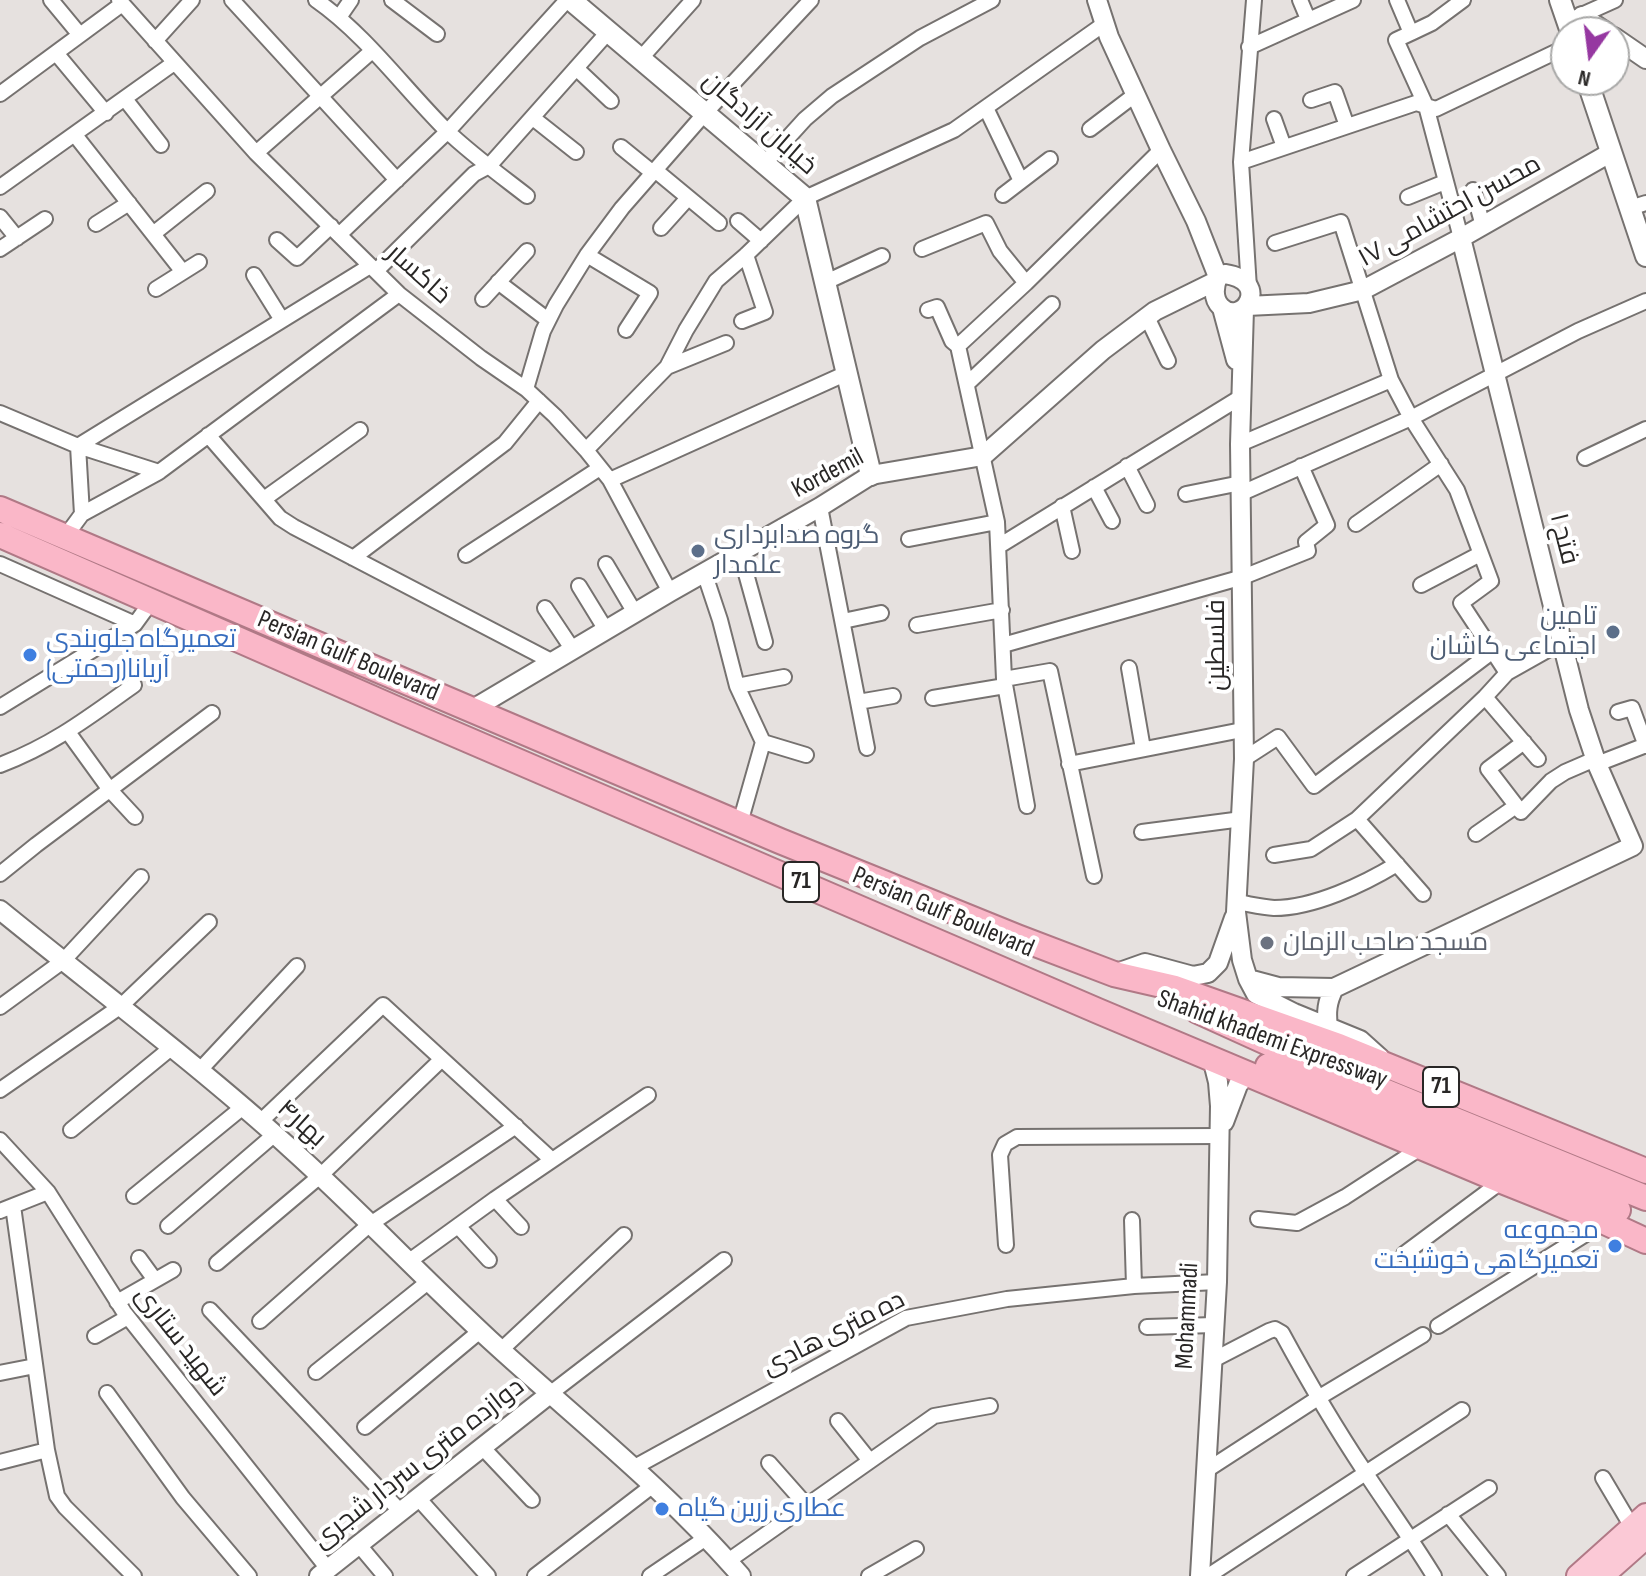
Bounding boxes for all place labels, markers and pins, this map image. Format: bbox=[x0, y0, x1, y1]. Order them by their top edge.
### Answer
place label: گروه صدابرداری علمدار bbox=[714, 520, 879, 582]
marker: گروه صدابرداری علمدار bbox=[689, 542, 707, 560]
place label: تامین اجتماعی کاشان bbox=[1430, 601, 1597, 662]
marker: تامین اجتماعی کاشان bbox=[1604, 623, 1622, 641]
place label: تعمیرگاه جلوبندی آریانا(رحمتی) bbox=[46, 624, 236, 686]
marker: تعمیرگاه جلوبندی آریانا(رحمتی) bbox=[21, 646, 39, 664]
place label: مسجد صاحب الزمان bbox=[1283, 927, 1488, 959]
marker: مسجد صاحب الزمان bbox=[1258, 934, 1276, 952]
place label: مجموعه تعمیرگاهی خوشبخت bbox=[1374, 1215, 1599, 1276]
marker: مجموعه تعمیرگاهی خوشبخت bbox=[1606, 1237, 1624, 1255]
place label: عطاری زرین گیاه bbox=[678, 1493, 846, 1525]
marker: عطاری زرین گیاه bbox=[653, 1500, 671, 1518]

